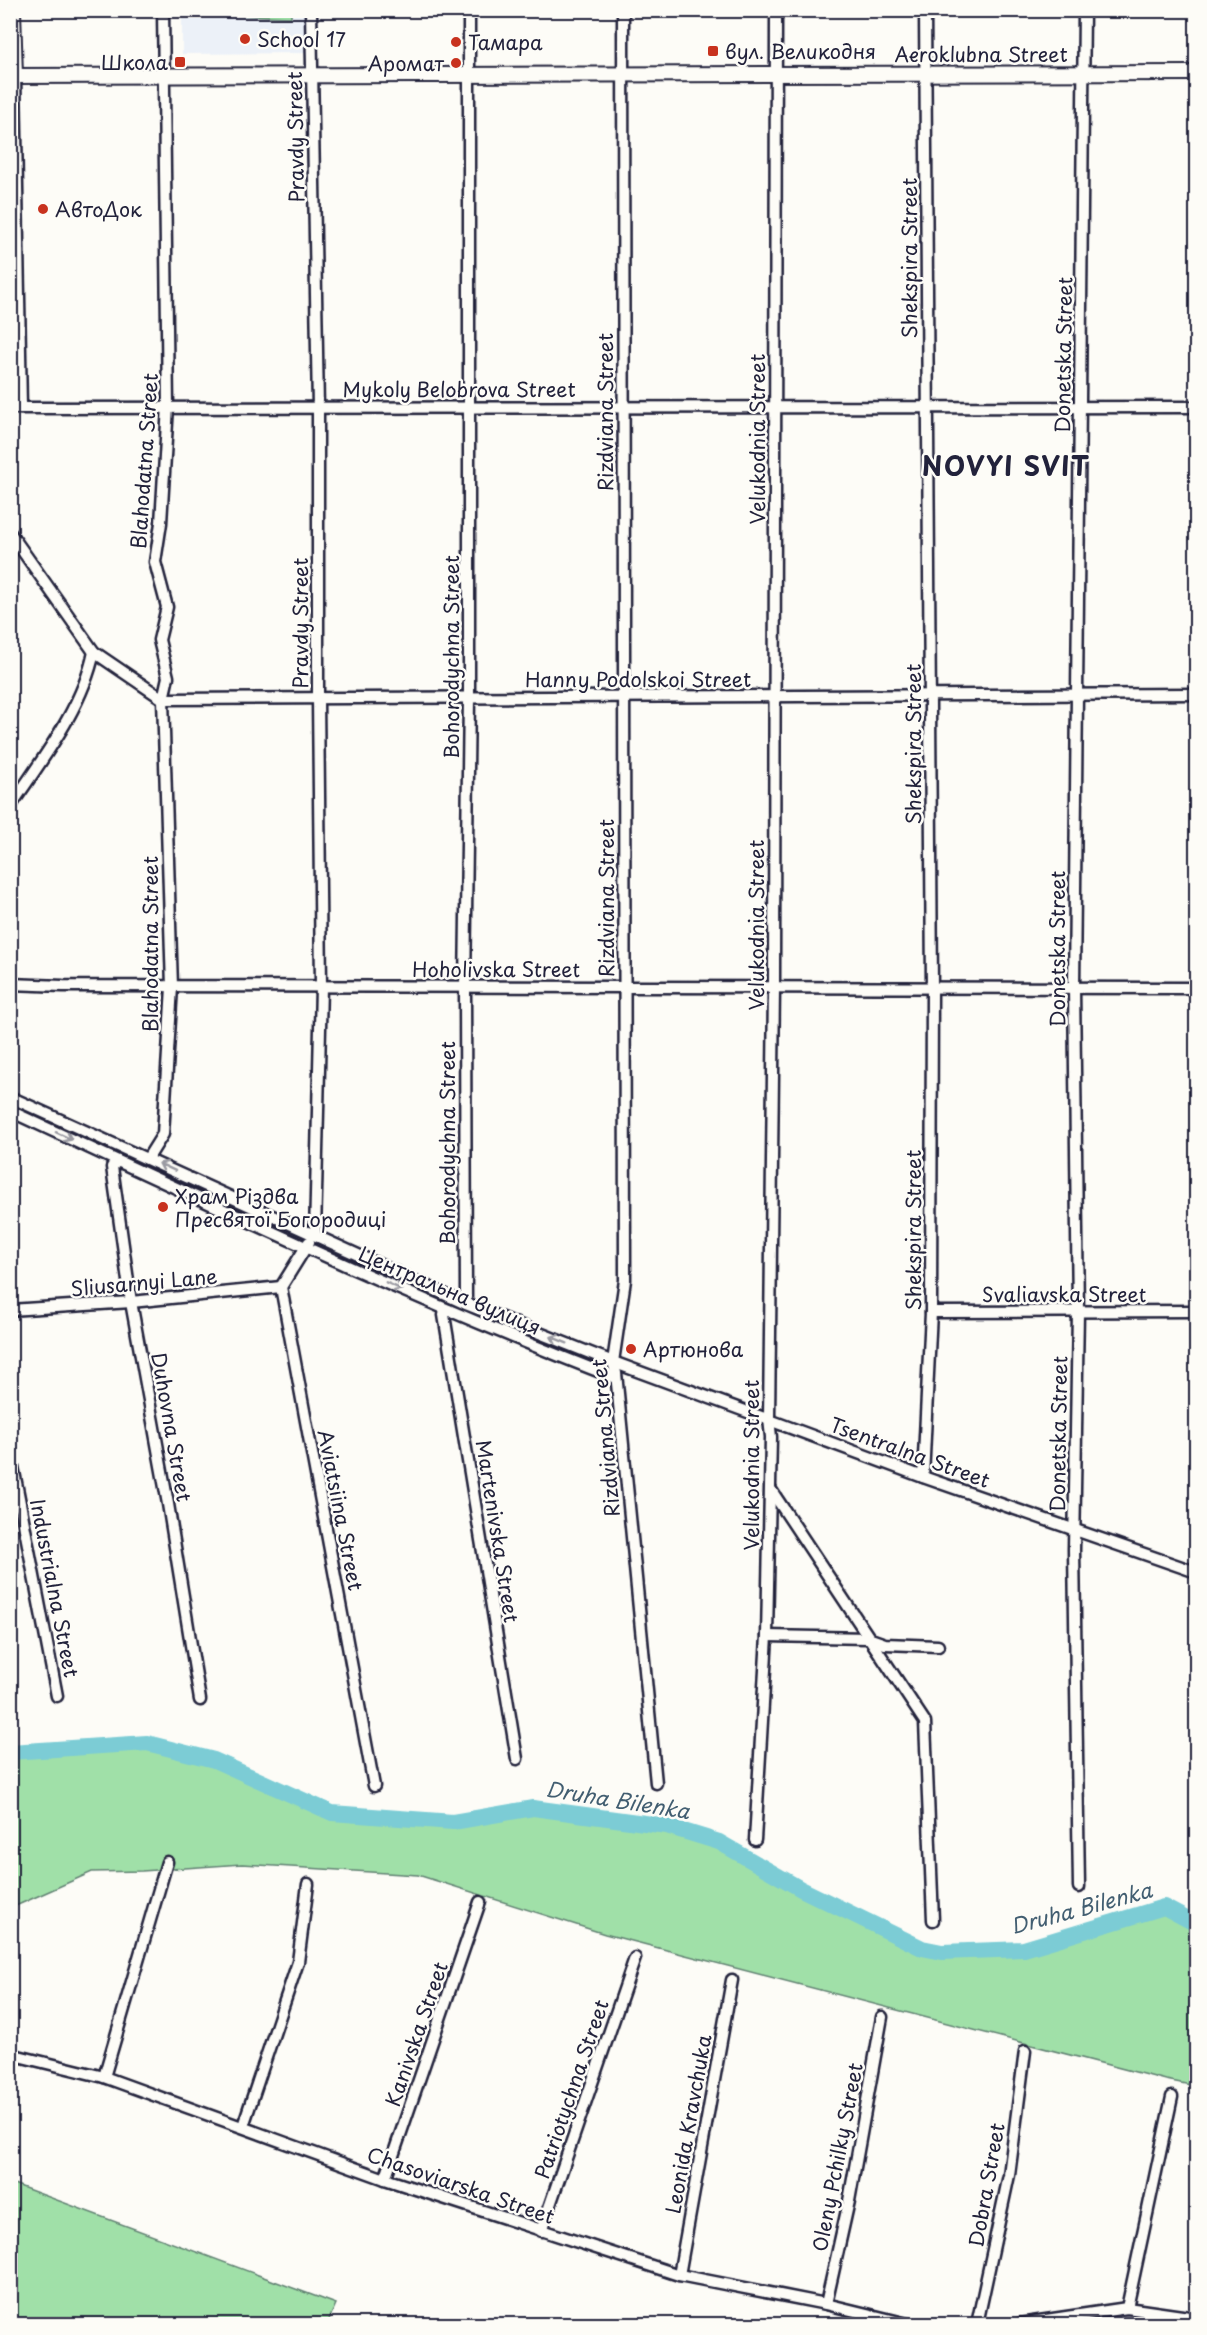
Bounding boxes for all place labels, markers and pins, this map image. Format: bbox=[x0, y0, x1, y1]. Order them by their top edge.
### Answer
place label: School 17 bbox=[257, 24, 346, 54]
place label: Тамара bbox=[468, 27, 543, 57]
marker: School 17 bbox=[238, 32, 252, 46]
marker: Тамара bbox=[449, 35, 463, 49]
place label: вул. Великодня bbox=[725, 36, 876, 66]
marker: вул. Великодня bbox=[706, 44, 720, 58]
place label: Школа bbox=[101, 47, 169, 77]
place label: Аромат bbox=[368, 48, 444, 78]
marker: Школа bbox=[173, 55, 187, 69]
marker: Аромат bbox=[449, 56, 463, 70]
place label: АвтоДок bbox=[55, 194, 142, 224]
marker: АвтоДок bbox=[36, 202, 50, 216]
place label: Храм Різдва Пресвятої Богородиці bbox=[175, 1181, 386, 1234]
marker: Храм Різдва Пресвятої Богородиці bbox=[156, 1200, 170, 1214]
place label: Артюнова bbox=[643, 1334, 744, 1364]
marker: Артюнова bbox=[624, 1342, 638, 1356]

